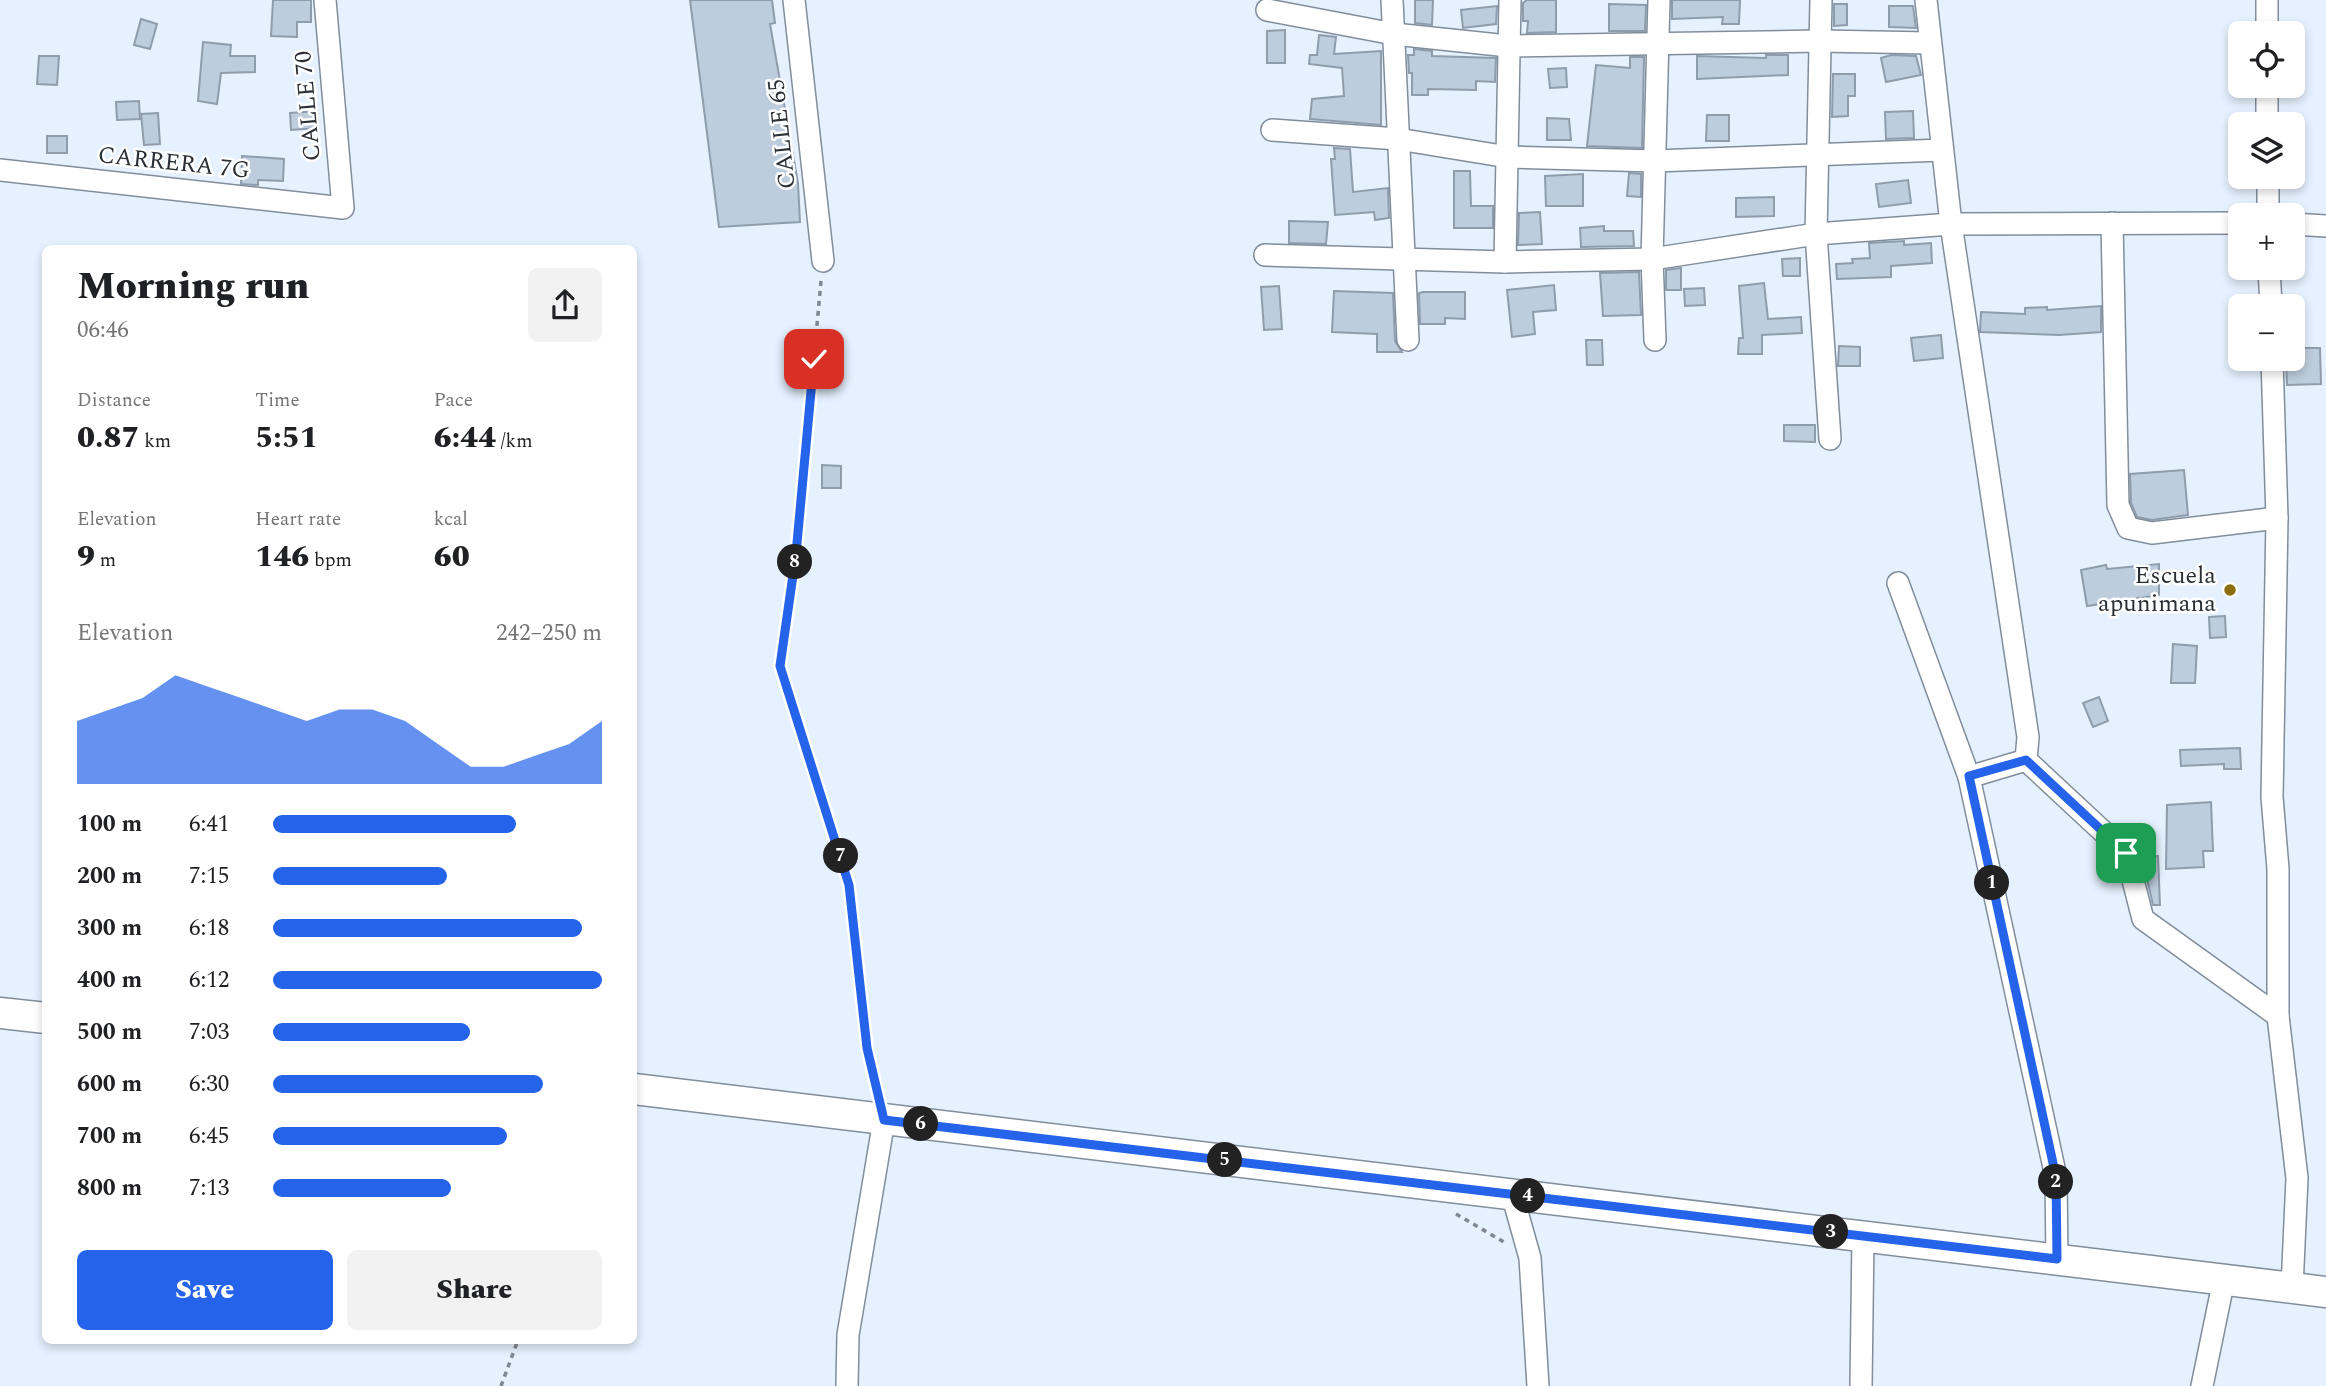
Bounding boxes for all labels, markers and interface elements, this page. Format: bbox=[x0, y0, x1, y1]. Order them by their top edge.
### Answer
map controls bbox=[2228, 21, 2305, 371]
button: locate bbox=[2228, 21, 2305, 98]
street label: CALLE 70 bbox=[285, 49, 331, 163]
street label: CALLE 65 bbox=[758, 77, 806, 191]
button: layers bbox=[2228, 112, 2305, 189]
street label: CARRERA 7G bbox=[96, 137, 252, 189]
button: + bbox=[2228, 203, 2305, 280]
text: Morning run bbox=[77, 258, 310, 316]
button: share bbox=[528, 268, 602, 342]
button: − bbox=[2228, 294, 2305, 371]
text: 06:46 bbox=[77, 313, 129, 348]
pin bbox=[784, 329, 844, 389]
icon: check bbox=[795, 340, 833, 378]
text: Distance bbox=[77, 386, 151, 415]
text: Time bbox=[255, 386, 300, 415]
text: Pace bbox=[434, 386, 473, 415]
text: 0.87 bbox=[77, 415, 139, 461]
text: 5:51 bbox=[255, 415, 318, 461]
text: 6:44 bbox=[434, 415, 496, 461]
text: km bbox=[139, 427, 171, 456]
text: /km bbox=[496, 427, 533, 456]
text: Elevation bbox=[77, 505, 157, 534]
text: Heart rate bbox=[255, 505, 341, 534]
text: kcal bbox=[434, 505, 468, 534]
text: 9 bbox=[77, 534, 95, 580]
text: 146 bbox=[255, 534, 309, 580]
text: 60 bbox=[434, 534, 470, 580]
pin: 8 bbox=[778, 544, 812, 580]
text: m bbox=[95, 546, 116, 575]
text: bpm bbox=[309, 546, 352, 575]
text: 8 bbox=[789, 547, 800, 576]
place label: Escuela apunimana bbox=[2098, 558, 2216, 622]
marker: Escuela apunimana bbox=[2222, 582, 2238, 598]
text: Elevation bbox=[77, 616, 173, 651]
text: 242–250 m bbox=[496, 616, 602, 651]
text: 100 m bbox=[77, 807, 142, 842]
text: 6:41 bbox=[189, 807, 229, 842]
pin bbox=[2096, 823, 2156, 883]
icon: arrive bbox=[2107, 834, 2145, 872]
pin: 7 bbox=[824, 838, 858, 874]
text: 7 bbox=[835, 841, 846, 870]
text: 200 m bbox=[77, 859, 142, 894]
text: 7:15 bbox=[189, 859, 229, 894]
pin: 1 bbox=[1974, 866, 2010, 900]
text: 1 bbox=[1986, 868, 1997, 897]
text: 300 m bbox=[77, 911, 142, 946]
text: 6:18 bbox=[189, 911, 229, 946]
text: 400 m bbox=[77, 963, 142, 998]
text: 6:12 bbox=[189, 963, 229, 998]
text: 500 m bbox=[77, 1015, 142, 1050]
text: 7:03 bbox=[189, 1015, 229, 1050]
text: 600 m bbox=[77, 1067, 142, 1102]
text: 6:30 bbox=[189, 1067, 229, 1102]
pin: 6 bbox=[904, 1106, 939, 1142]
text: 6 bbox=[915, 1109, 926, 1138]
text: 700 m bbox=[77, 1119, 142, 1154]
text: 6:45 bbox=[189, 1119, 229, 1154]
pin: 5 bbox=[1208, 1142, 1242, 1178]
text: 5 bbox=[1219, 1145, 1230, 1174]
pin: 2 bbox=[2038, 1164, 2074, 1200]
text: 2 bbox=[2050, 1167, 2061, 1196]
text: 800 m bbox=[77, 1171, 142, 1206]
text: 7:13 bbox=[189, 1171, 229, 1206]
pin: 4 bbox=[1510, 1178, 1546, 1214]
text: 4 bbox=[1522, 1181, 1533, 1210]
pin: 3 bbox=[1814, 1214, 1848, 1250]
text: 3 bbox=[1825, 1217, 1836, 1246]
button: Save bbox=[77, 1250, 333, 1330]
button: Share bbox=[347, 1250, 602, 1330]

